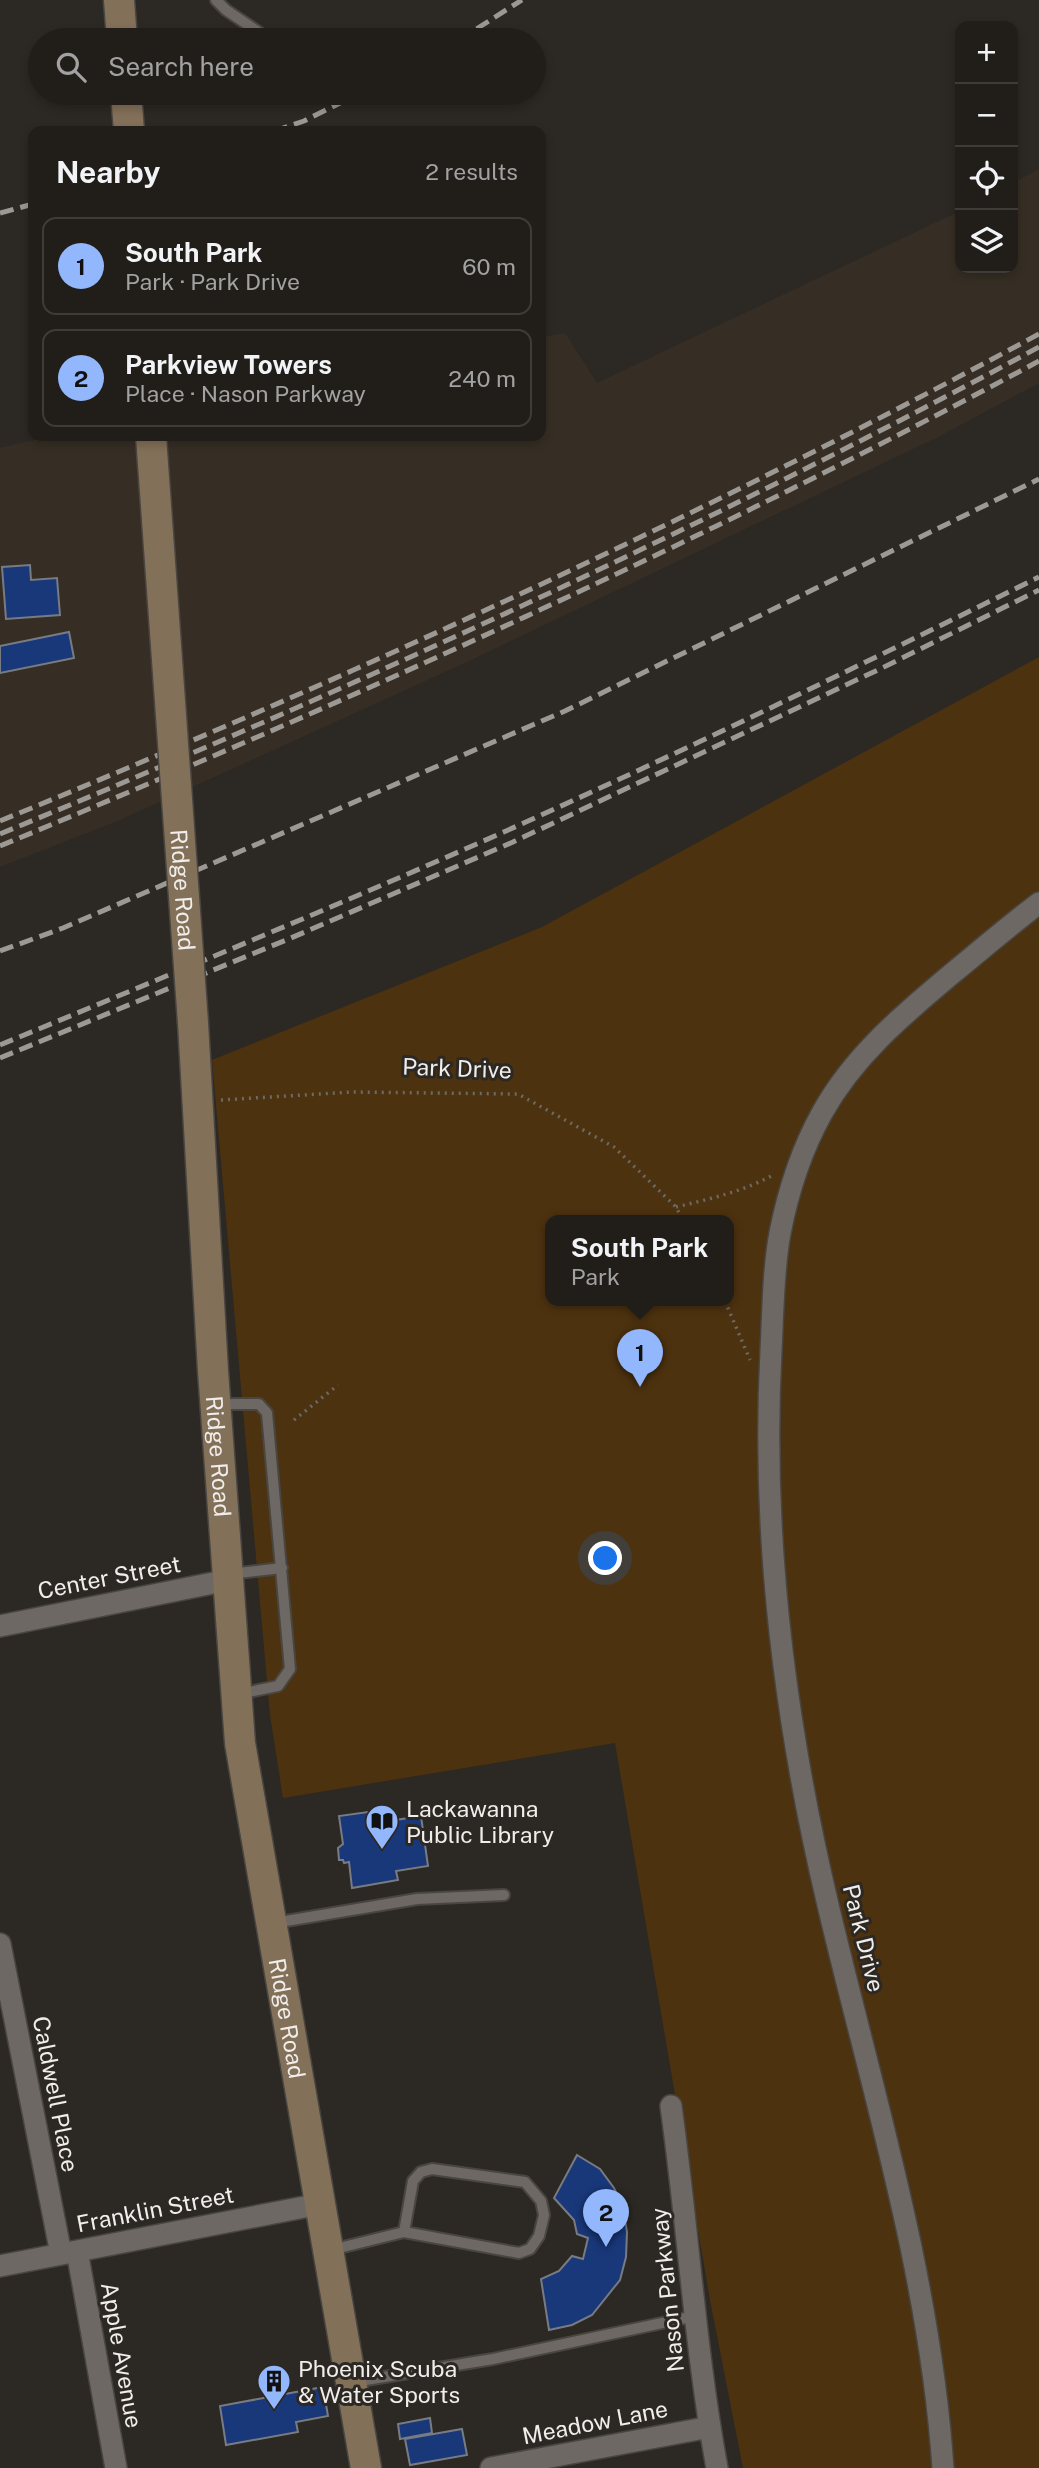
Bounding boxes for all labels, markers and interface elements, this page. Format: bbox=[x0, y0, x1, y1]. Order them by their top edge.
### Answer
map controls bbox=[955, 21, 1018, 273]
button: + bbox=[955, 21, 1018, 84]
search box bbox=[28, 28, 546, 105]
icon: search bbox=[52, 48, 90, 86]
text: Search here bbox=[108, 51, 254, 82]
button: − bbox=[955, 84, 1018, 147]
button: locate bbox=[955, 147, 1018, 210]
text: Nearby bbox=[56, 154, 160, 190]
text: 2 results bbox=[425, 158, 518, 185]
button: layers bbox=[955, 210, 1018, 273]
text: South Park bbox=[125, 237, 262, 268]
text: 1 bbox=[76, 253, 86, 280]
text: 60 m bbox=[462, 253, 516, 280]
text: Park · Park Drive bbox=[125, 268, 300, 295]
text: Parkview Towers bbox=[125, 349, 332, 380]
text: 2 bbox=[74, 365, 88, 392]
text: 240 m bbox=[448, 365, 516, 392]
text: Place · Nason Parkway bbox=[125, 380, 366, 407]
street label: Ridge Road bbox=[166, 828, 201, 952]
street label: Park Drive bbox=[402, 1053, 512, 1083]
popup bbox=[545, 1215, 734, 1306]
text: South Park bbox=[571, 1232, 708, 1263]
text: Park bbox=[571, 1263, 620, 1290]
pin: 1 bbox=[617, 1329, 663, 1387]
street label: Ridge Road bbox=[201, 1395, 237, 1518]
your location bbox=[588, 1541, 622, 1575]
street label: Center Street bbox=[35, 1550, 183, 1604]
place label: Lackawanna Public Library bbox=[406, 1795, 554, 1848]
library icon: Lackawanna Public Library bbox=[363, 1802, 401, 1851]
street label: Park Drive bbox=[838, 1882, 890, 1994]
street label: Ridge Road bbox=[264, 1956, 312, 2081]
street label: Caldwell Place bbox=[28, 2014, 84, 2174]
street label: Franklin Street bbox=[74, 2180, 236, 2238]
pin: 2 bbox=[583, 2189, 629, 2247]
street label: Nason Parkway bbox=[645, 2207, 689, 2373]
street label: Apple Avenue bbox=[96, 2280, 148, 2430]
place label: Phoenix Scuba & Water Sports bbox=[298, 2355, 460, 2408]
building icon: Phoenix Scuba & Water Sports bbox=[255, 2362, 293, 2411]
street label: Meadow Lane bbox=[520, 2395, 670, 2449]

